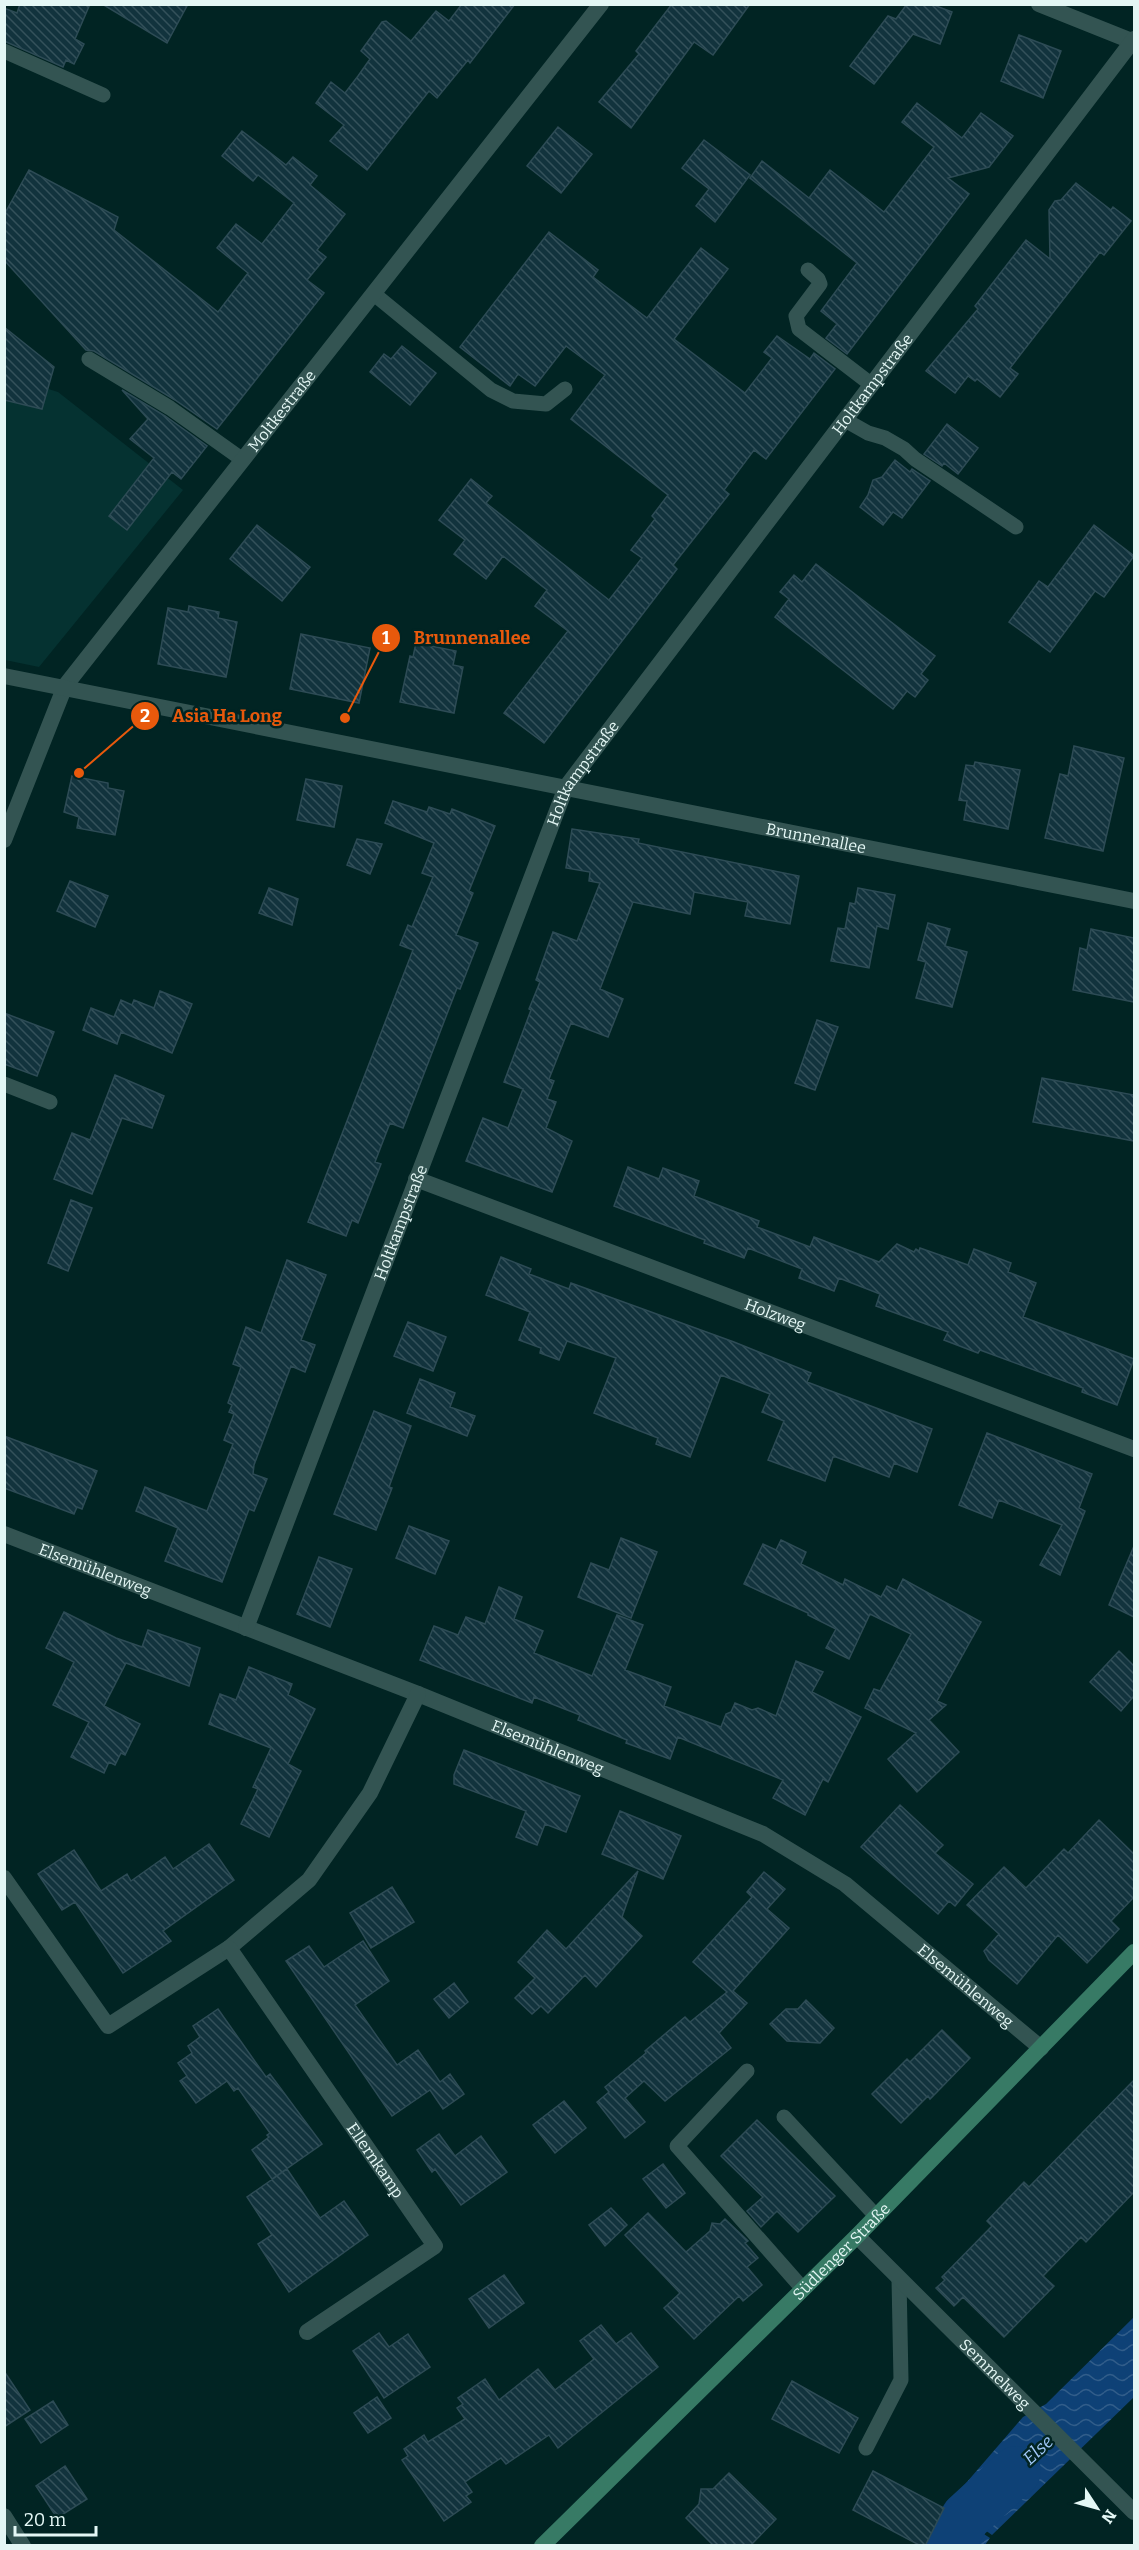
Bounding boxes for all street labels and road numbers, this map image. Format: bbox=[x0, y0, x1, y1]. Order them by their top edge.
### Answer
street label: Holtkampstraße bbox=[828, 330, 917, 438]
street label: Moltkestraße bbox=[244, 366, 320, 455]
street label: Holtkampstraße bbox=[543, 717, 623, 829]
street label: Brunnenallee bbox=[764, 819, 868, 857]
street label: Holtkampstraße bbox=[370, 1162, 431, 1283]
street label: Holzweg bbox=[742, 1294, 809, 1335]
street label: Elsemühlenweg bbox=[36, 1539, 154, 1600]
street label: Elsemühlenweg bbox=[489, 1716, 607, 1778]
street label: Elsemühlenweg bbox=[914, 1940, 1018, 2031]
street label: Ellernkamp bbox=[343, 2119, 408, 2202]
street label: Südlenger Straße bbox=[789, 2199, 894, 2304]
street label: Semmelweg bbox=[955, 2335, 1034, 2413]

